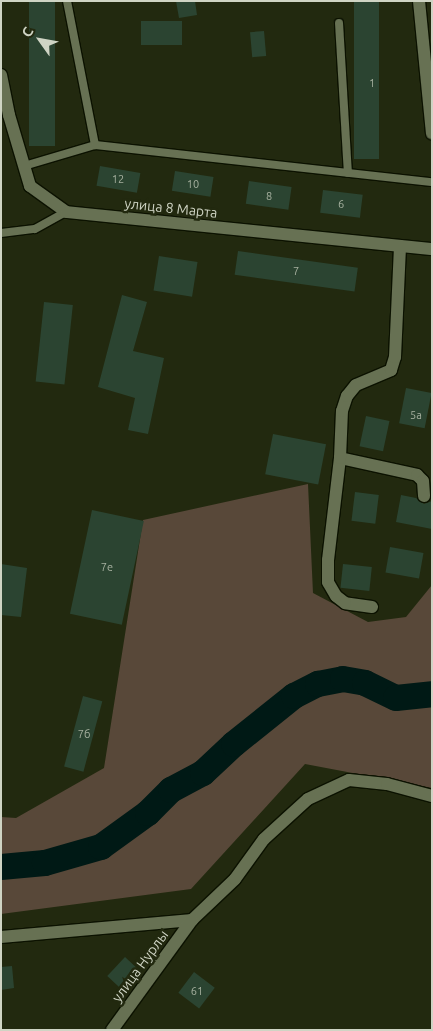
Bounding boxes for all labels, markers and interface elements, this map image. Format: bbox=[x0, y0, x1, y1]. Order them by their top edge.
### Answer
north arrow bbox=[15, 15, 65, 65]
text: С bbox=[18, 24, 36, 40]
house number: 1 bbox=[369, 76, 375, 90]
house number: 12 bbox=[112, 172, 124, 186]
house number: 10 bbox=[187, 177, 199, 191]
house number: 8 bbox=[266, 189, 272, 203]
street label: улица 8 Марта bbox=[124, 195, 218, 221]
house number: 6 bbox=[338, 197, 344, 211]
house number: 7 bbox=[293, 264, 299, 278]
house number: 5а bbox=[410, 408, 422, 422]
house number: 7е bbox=[101, 560, 113, 574]
house number: 7б bbox=[78, 727, 90, 741]
street label: улица Нурлы bbox=[108, 927, 172, 1005]
house number: 61 bbox=[191, 984, 203, 998]

